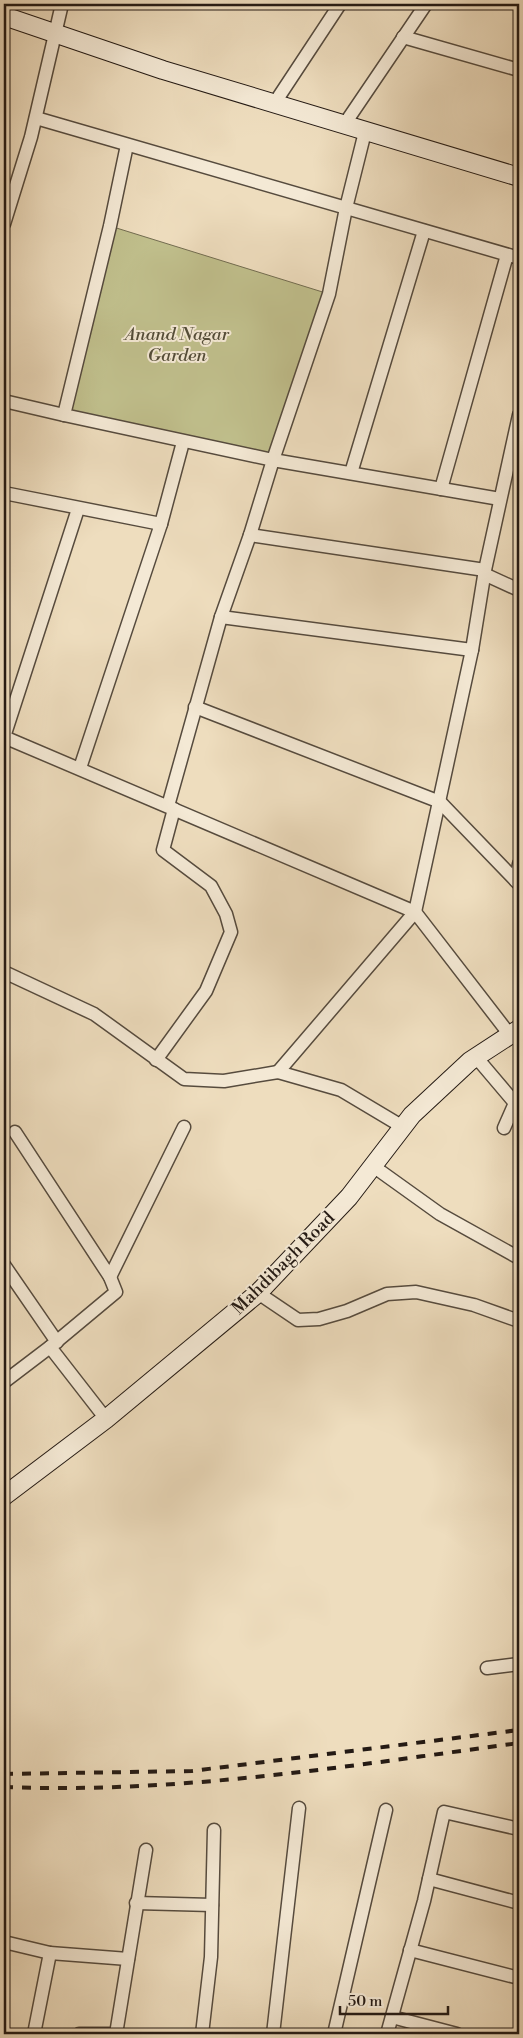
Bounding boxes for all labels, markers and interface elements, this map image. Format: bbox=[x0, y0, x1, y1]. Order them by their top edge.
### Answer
park label: Anand Nagar Garden bbox=[123, 323, 229, 367]
street label: Mahdibagh Road bbox=[227, 1206, 340, 1320]
scale bar bbox=[340, 1983, 448, 2015]
text: 50 m bbox=[348, 1992, 382, 2011]

